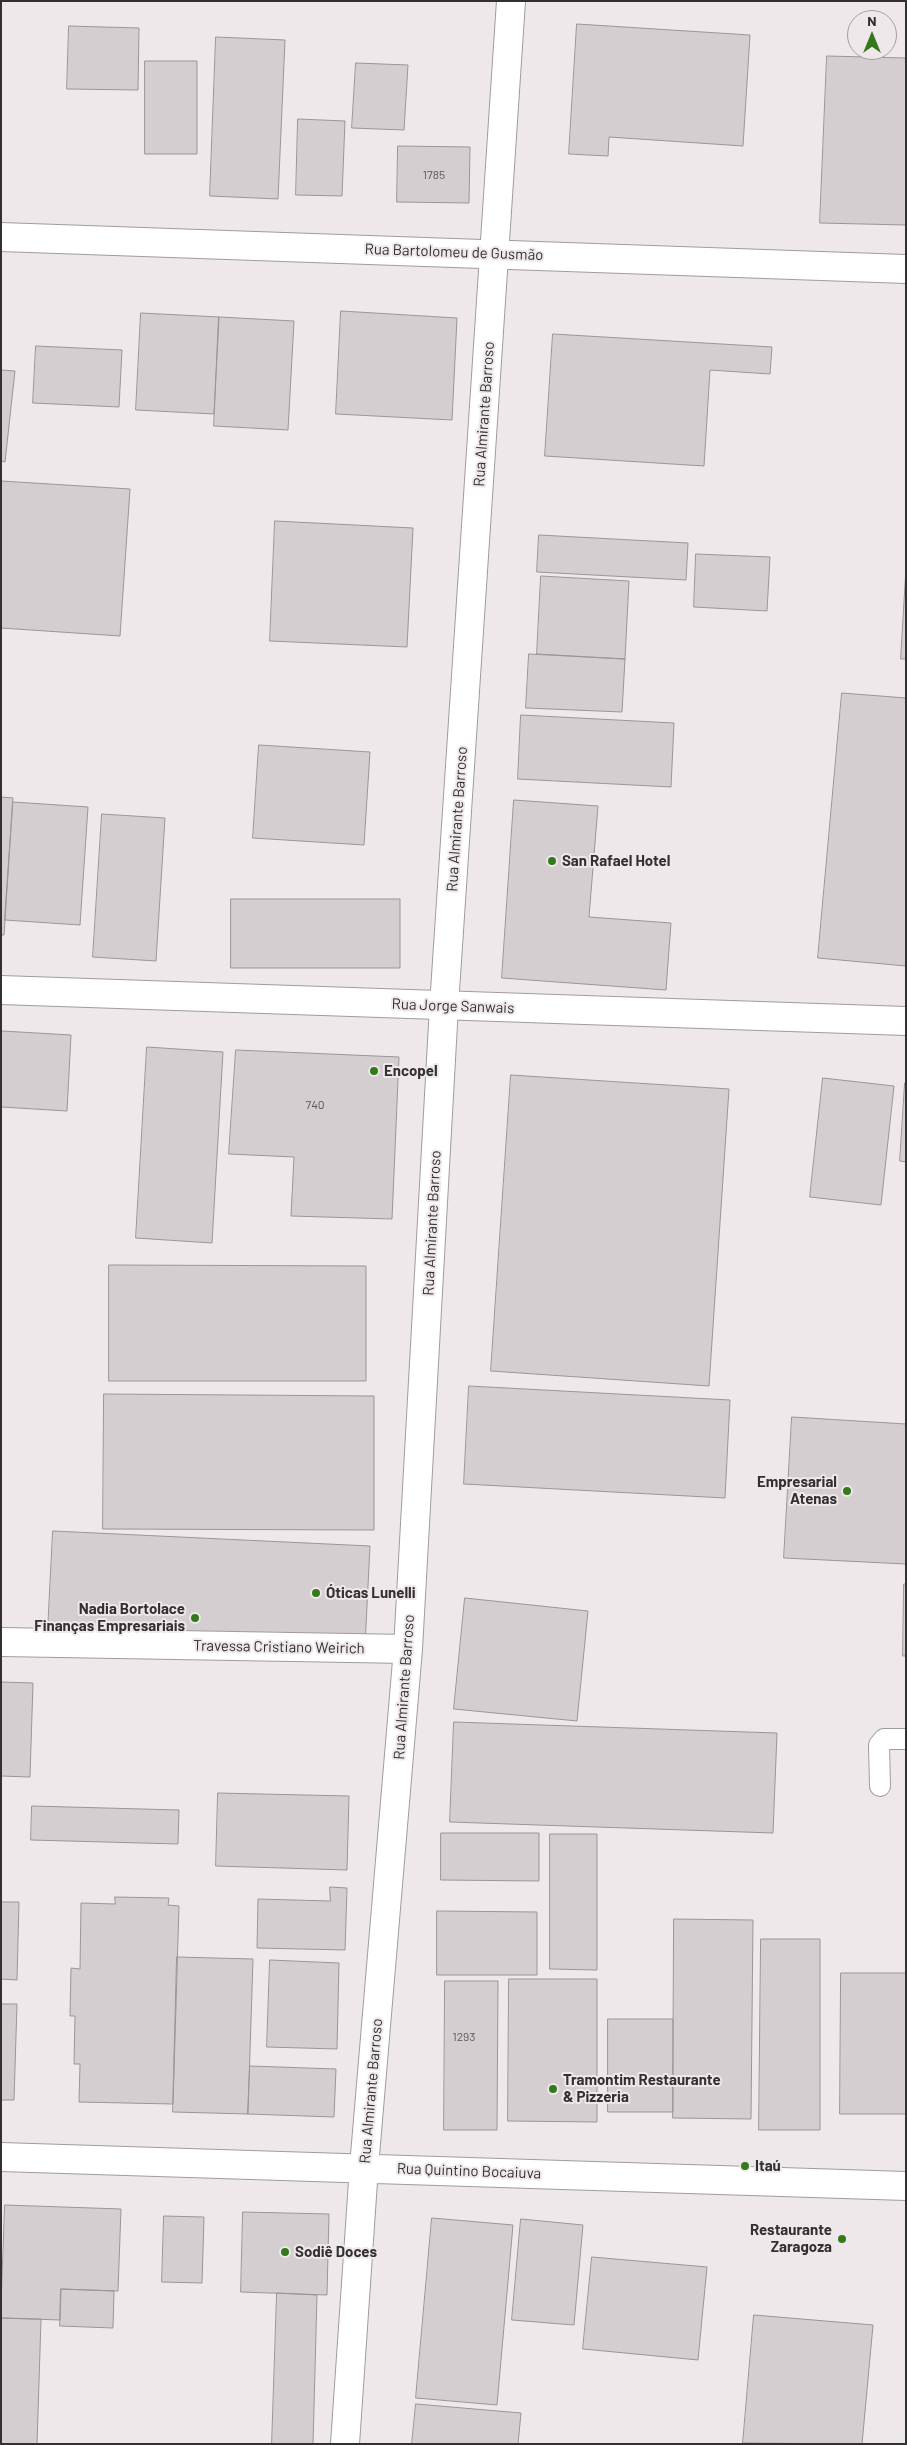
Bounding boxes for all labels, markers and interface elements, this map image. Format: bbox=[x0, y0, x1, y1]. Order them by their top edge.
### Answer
north arrow bbox=[847, 10, 897, 60]
text: N bbox=[867, 12, 877, 29]
house number: 1785 bbox=[423, 168, 445, 182]
street label: Rua Bartolomeu de Gusmão bbox=[364, 240, 544, 264]
street label: Rua Almirante Barroso bbox=[470, 341, 498, 487]
street label: Rua Almirante Barroso bbox=[443, 746, 471, 892]
place label: San Rafael Hotel bbox=[562, 852, 670, 870]
marker: San Rafael Hotel bbox=[546, 855, 558, 867]
street label: Rua Jorge Sanwais bbox=[391, 995, 515, 1017]
place label: Encopel bbox=[384, 1062, 438, 1080]
marker: Encopel bbox=[368, 1065, 380, 1077]
house number: 740 bbox=[305, 1098, 325, 1112]
street label: Rua Almirante Barroso bbox=[419, 1150, 445, 1296]
place label: Empresarial Atenas bbox=[757, 1473, 837, 1508]
marker: Empresarial Atenas bbox=[841, 1485, 853, 1497]
place label: Óticas Lunelli bbox=[326, 1584, 416, 1602]
marker: Óticas Lunelli bbox=[310, 1587, 322, 1599]
place label: Nadia Bortolace Finanças Empresariais bbox=[34, 1600, 185, 1635]
marker: Nadia Bortolace Finanças Empresariais bbox=[189, 1612, 201, 1624]
street label: Rua Almirante Barroso bbox=[390, 1614, 418, 1760]
street label: Travessa Cristiano Weirich bbox=[193, 1637, 365, 1657]
street label: Rua Almirante Barroso bbox=[356, 2018, 386, 2164]
house number: 1293 bbox=[452, 2030, 476, 2044]
place label: Tramontim Restaurante & Pizzeria bbox=[563, 2071, 721, 2106]
marker: Tramontim Restaurante & Pizzeria bbox=[547, 2083, 559, 2095]
place label: Itaú bbox=[755, 2157, 781, 2175]
street label: Rua Quintino Bocaiuva bbox=[397, 2159, 541, 2183]
marker: Itaú bbox=[739, 2160, 751, 2172]
place label: Restaurante Zaragoza bbox=[750, 2221, 832, 2256]
marker: Restaurante Zaragoza bbox=[836, 2233, 848, 2245]
place label: Sodiê Doces bbox=[295, 2243, 377, 2261]
marker: Sodiê Doces bbox=[279, 2246, 291, 2258]

